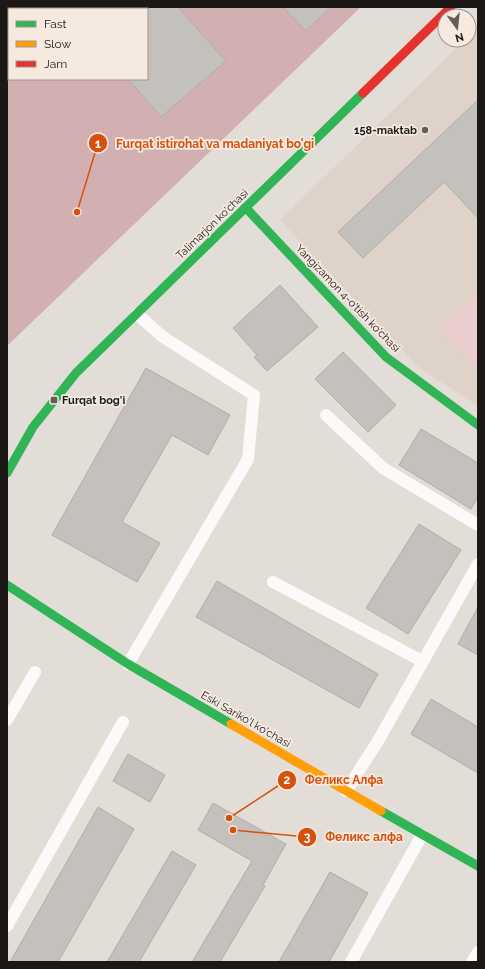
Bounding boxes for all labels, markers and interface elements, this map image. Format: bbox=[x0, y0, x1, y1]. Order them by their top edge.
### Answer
legend bbox=[8, 8, 148, 80]
north arrow bbox=[437, 8, 477, 48]
text: Fast bbox=[44, 17, 67, 31]
text: N bbox=[454, 30, 465, 45]
text: Slow bbox=[44, 37, 71, 51]
text: Jam bbox=[44, 57, 67, 71]
place label: 158-maktab bbox=[354, 124, 417, 137]
marker: 158-maktab bbox=[420, 125, 430, 135]
callout: Furqat istirohat va madaniyat bo'gi bbox=[88, 131, 323, 155]
text: 1 bbox=[95, 137, 101, 151]
text: Furqat istirohat va madaniyat bo'gi bbox=[116, 137, 314, 151]
street label: Talimarjon ko'chasi bbox=[174, 187, 251, 262]
street label: Yangizamon 4-o'tish ko'chasi bbox=[293, 242, 403, 355]
place label: Furqat bog'i bbox=[62, 394, 126, 407]
marker: Furqat bog'i bbox=[49, 395, 59, 405]
street label: Eski Sariko'l ko'chasi bbox=[199, 688, 293, 750]
callout: Феликс Алфа bbox=[277, 768, 391, 792]
text: 2 bbox=[284, 773, 291, 787]
text: Феликс Алфа bbox=[305, 773, 383, 787]
callout: Феликс алфа bbox=[297, 825, 411, 849]
text: 3 bbox=[304, 830, 311, 844]
text: Феликс алфа bbox=[325, 830, 403, 844]

